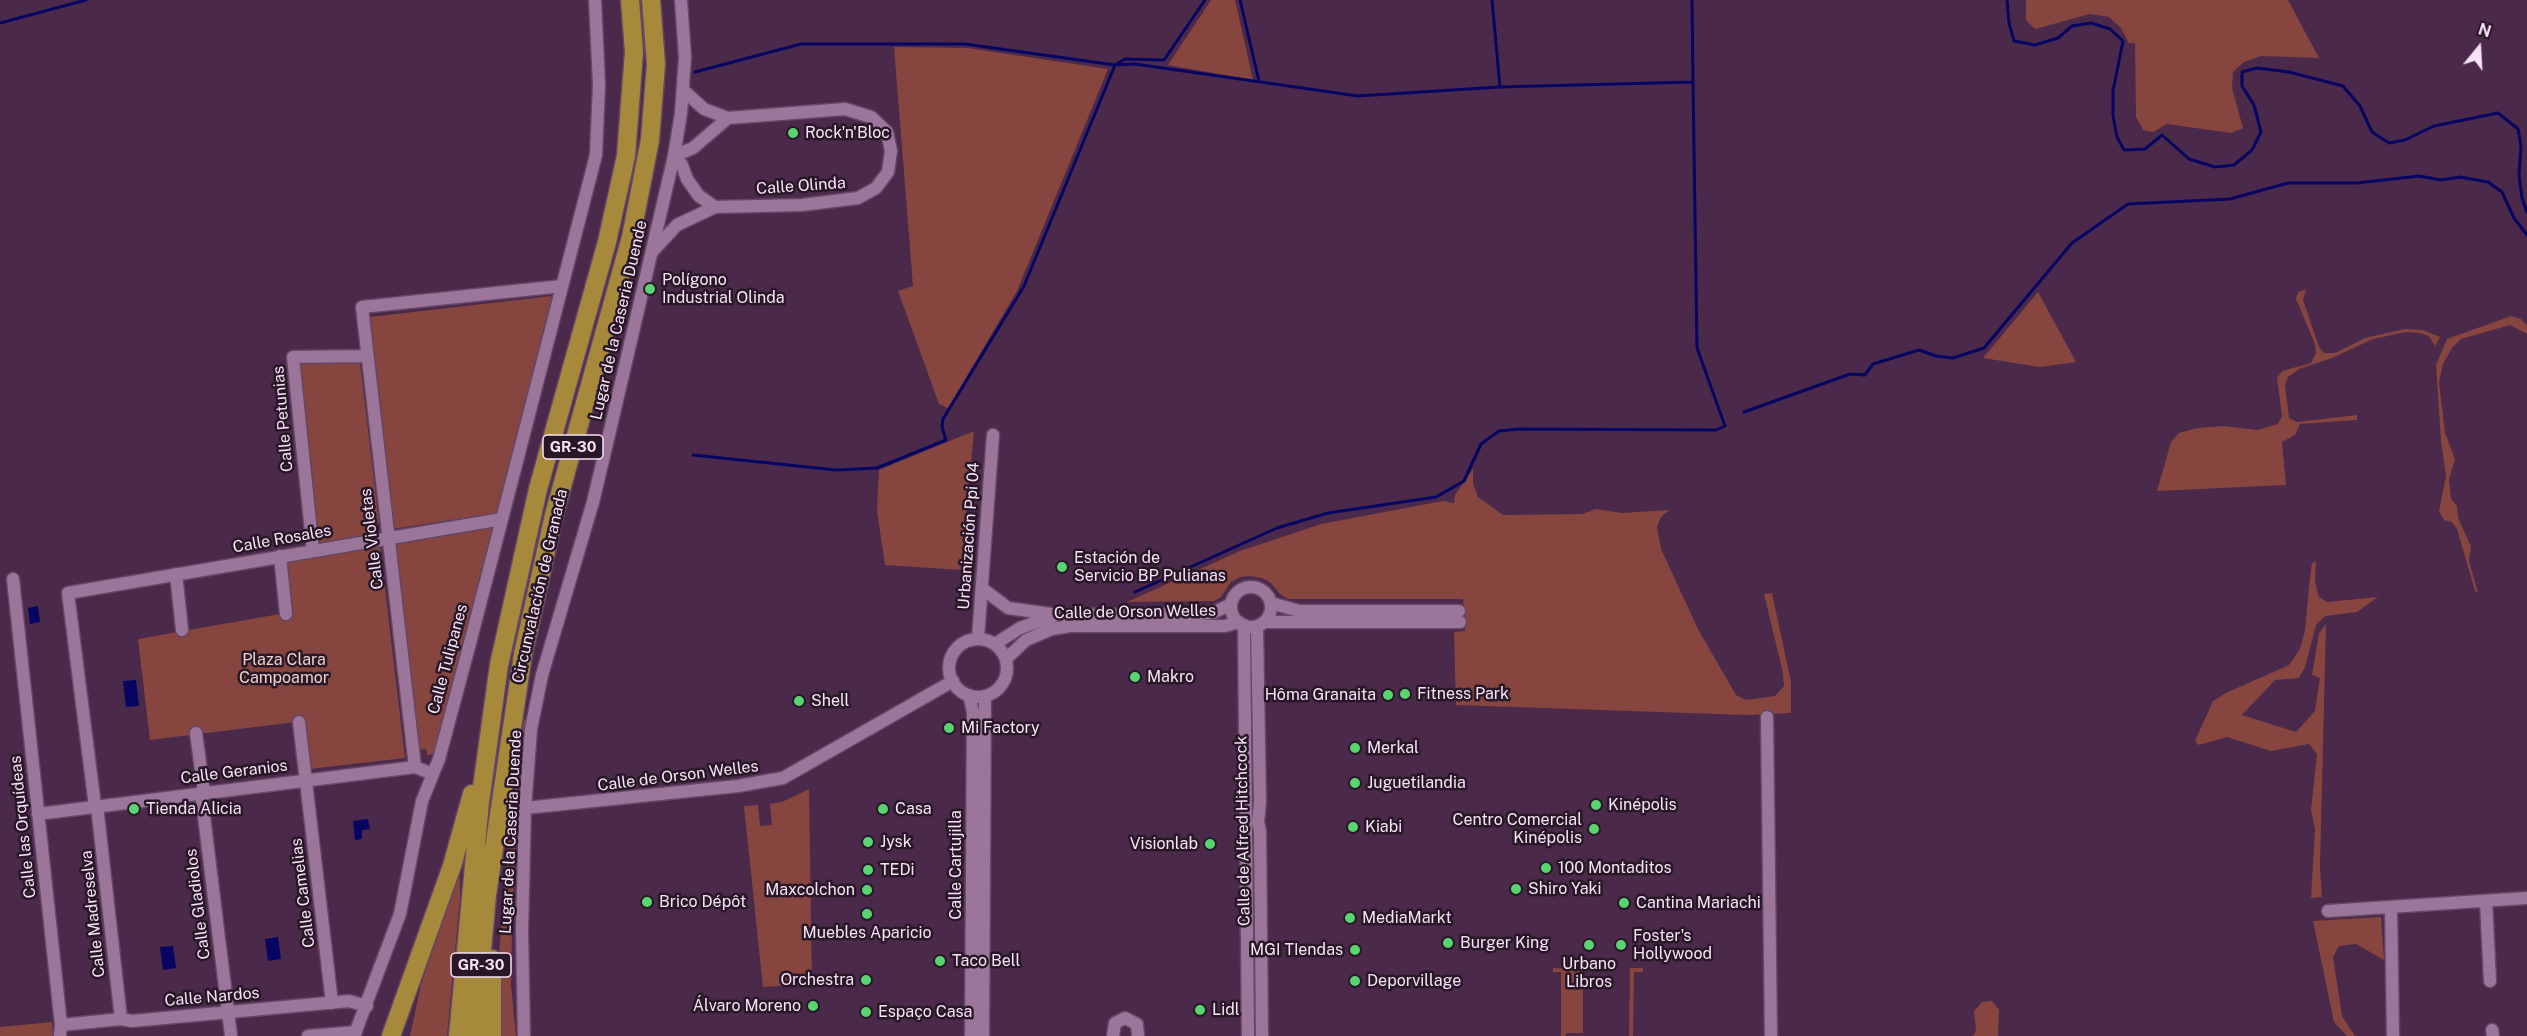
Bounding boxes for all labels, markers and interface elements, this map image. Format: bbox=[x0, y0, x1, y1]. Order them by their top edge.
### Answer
north arrow bbox=[2449, 18, 2509, 78]
text: N bbox=[2476, 19, 2494, 41]
place label: Rock'n'Bloc bbox=[805, 123, 890, 143]
marker: Rock'n'Bloc bbox=[786, 126, 800, 140]
street label: Calle Olinda bbox=[756, 173, 846, 199]
street label: Lugar de la Caseria Duende bbox=[587, 218, 651, 422]
place label: Polígono Industrial Olinda bbox=[662, 270, 785, 308]
marker: Polígono Industrial Olinda bbox=[643, 282, 657, 296]
street label: Calle Petunias bbox=[269, 365, 297, 473]
road number: GR-30 bbox=[543, 435, 603, 459]
street label: Urbanización Ppi 04 bbox=[954, 462, 984, 610]
street label: Calle Violetas bbox=[356, 487, 388, 591]
street label: Circunvalación de Granada bbox=[508, 487, 572, 685]
street label: Calle Rosales bbox=[231, 521, 333, 557]
place label: Estación de Servicio BP Pulianas bbox=[1074, 548, 1226, 586]
marker: Estación de Servicio BP Pulianas bbox=[1055, 560, 1069, 574]
street label: Calle de Orson Welles bbox=[1054, 601, 1216, 623]
street label: Calle Tulipanes bbox=[424, 602, 472, 716]
park label: Plaza Clara Campoamor bbox=[239, 650, 329, 688]
place label: Makro bbox=[1147, 667, 1194, 687]
marker: Makro bbox=[1128, 670, 1142, 684]
place label: Fitness Park bbox=[1417, 684, 1509, 704]
place label: Hôma Granaita bbox=[1265, 685, 1376, 705]
marker: Fitness Park bbox=[1398, 687, 1412, 701]
marker: Hôma Granaita bbox=[1381, 688, 1395, 702]
place label: Shell bbox=[811, 691, 849, 711]
marker: Shell bbox=[792, 694, 806, 708]
place label: Mi Factory bbox=[961, 718, 1040, 738]
marker: Mi Factory bbox=[942, 721, 956, 735]
street label: Lugar de la Caseria Duende bbox=[496, 729, 526, 935]
street label: Calle de Alfred Hitchcock bbox=[1232, 736, 1254, 926]
place label: Merkal bbox=[1367, 738, 1419, 758]
marker: Merkal bbox=[1348, 741, 1362, 755]
street label: Calle las Orquídeas bbox=[6, 755, 40, 899]
street label: Calle Geranios bbox=[179, 756, 289, 788]
street label: Calle de Orson Welles bbox=[596, 757, 760, 795]
place label: Juguetilandia bbox=[1367, 773, 1466, 793]
marker: Juguetilandia bbox=[1348, 776, 1362, 790]
place label: Kinépolis bbox=[1608, 795, 1677, 815]
marker: Kinépolis bbox=[1589, 798, 1603, 812]
place label: Tienda Alicia bbox=[146, 799, 242, 819]
place label: Casa bbox=[895, 799, 932, 819]
marker: Tienda Alicia bbox=[127, 802, 141, 816]
marker: Casa bbox=[876, 802, 890, 816]
street label: Calle Cartujilla bbox=[946, 810, 966, 920]
place label: Centro Comercial Kinépolis bbox=[1452, 810, 1582, 848]
place label: Kiabi bbox=[1365, 817, 1402, 837]
marker: Kiabi bbox=[1346, 820, 1360, 834]
marker: Centro Comercial Kinépolis bbox=[1587, 822, 1601, 836]
place label: Jysk bbox=[880, 832, 912, 852]
place label: Visionlab bbox=[1130, 834, 1198, 854]
marker: Jysk bbox=[861, 835, 875, 849]
street label: Calle Camelias bbox=[287, 837, 319, 949]
marker: Visionlab bbox=[1203, 837, 1217, 851]
street label: Calle Gladiolos bbox=[182, 848, 214, 960]
street label: Calle Madreselva bbox=[77, 849, 109, 979]
place label: 100 Montaditos bbox=[1558, 858, 1672, 878]
place label: TEDi bbox=[880, 860, 915, 880]
marker: 100 Montaditos bbox=[1539, 861, 1553, 875]
marker: TEDi bbox=[861, 863, 875, 877]
place label: Shiro Yaki bbox=[1528, 879, 1602, 899]
place label: Maxcolchon bbox=[765, 880, 855, 900]
marker: Shiro Yaki bbox=[1509, 882, 1523, 896]
marker: Maxcolchon bbox=[860, 883, 874, 897]
place label: Brico Dépôt bbox=[659, 892, 746, 912]
place label: Cantina Mariachi bbox=[1636, 893, 1761, 913]
marker: Brico Dépôt bbox=[640, 895, 654, 909]
marker: Cantina Mariachi bbox=[1617, 896, 1631, 910]
marker: Muebles Aparicio bbox=[860, 907, 874, 921]
place label: MediaMarkt bbox=[1362, 908, 1452, 928]
marker: MediaMarkt bbox=[1343, 911, 1357, 925]
place label: Muebles Aparicio bbox=[803, 923, 931, 943]
place label: Foster's Hollywood bbox=[1633, 926, 1712, 964]
place label: Burger King bbox=[1460, 933, 1549, 953]
marker: Burger King bbox=[1441, 936, 1455, 950]
marker: Urbano Libros bbox=[1582, 938, 1596, 952]
marker: Foster's Hollywood bbox=[1614, 938, 1628, 952]
place label: MGI TIendas bbox=[1250, 940, 1343, 960]
marker: MGI TIendas bbox=[1348, 943, 1362, 957]
place label: Taco Bell bbox=[952, 951, 1020, 971]
road number: GR-30 bbox=[451, 953, 511, 977]
marker: Taco Bell bbox=[933, 954, 947, 968]
place label: Urbano Libros bbox=[1562, 954, 1616, 992]
place label: Orchestra bbox=[780, 970, 854, 990]
place label: Deporvillage bbox=[1367, 971, 1461, 991]
marker: Orchestra bbox=[859, 973, 873, 987]
marker: Deporvillage bbox=[1348, 974, 1362, 988]
street label: Calle Nardos bbox=[164, 983, 260, 1011]
place label: Álvaro Moreno bbox=[693, 996, 801, 1016]
marker: Álvaro Moreno bbox=[806, 999, 820, 1013]
place label: Lidl bbox=[1212, 1000, 1240, 1020]
place label: Espaço Casa bbox=[878, 1002, 972, 1022]
marker: Lidl bbox=[1193, 1003, 1207, 1017]
marker: Espaço Casa bbox=[859, 1005, 873, 1019]

